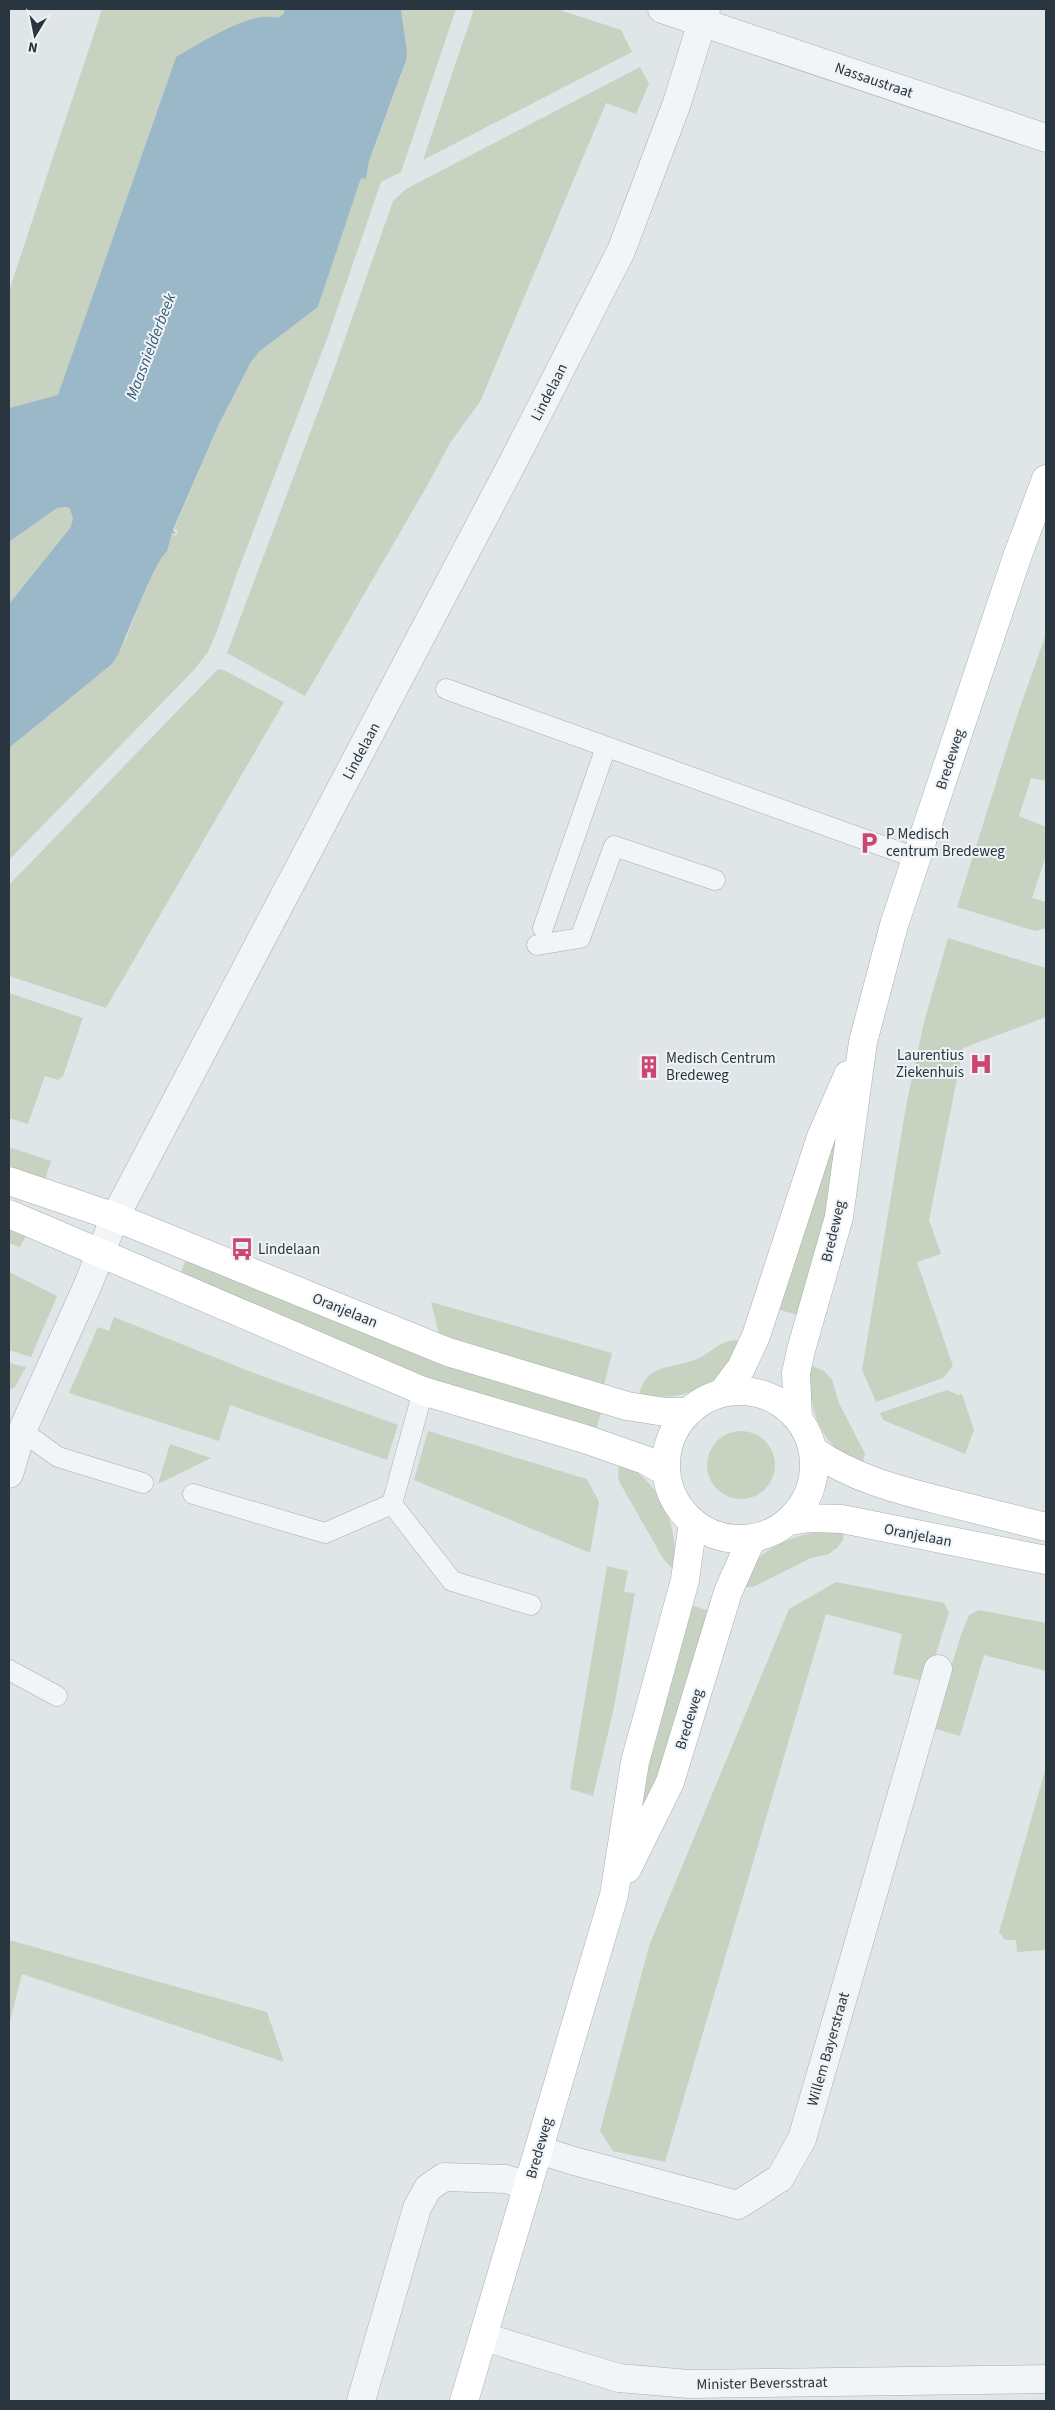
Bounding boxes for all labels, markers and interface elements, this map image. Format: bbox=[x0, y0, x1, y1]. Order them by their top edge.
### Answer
north arrow bbox=[10, 10, 60, 60]
text: N bbox=[27, 36, 39, 57]
street label: Nassaustraat bbox=[832, 57, 916, 104]
water label: Maasnielderbeek bbox=[121, 290, 181, 403]
street label: Lindelaan bbox=[526, 360, 573, 425]
street label: Lindelaan bbox=[338, 719, 385, 784]
street label: Bredeweg bbox=[931, 726, 970, 792]
place label: P Medisch centrum Bredeweg bbox=[886, 824, 1005, 862]
parking icon: P Medisch centrum Bredeweg bbox=[856, 830, 882, 856]
place label: Laurentius Ziekenhuis bbox=[896, 1045, 964, 1083]
place label: Medisch Centrum Bredeweg bbox=[666, 1048, 776, 1086]
hospital icon: Laurentius Ziekenhuis bbox=[968, 1051, 994, 1077]
building icon: Medisch Centrum Bredeweg bbox=[636, 1054, 662, 1080]
street label: Bredeweg bbox=[816, 1198, 851, 1264]
bus stop icon: Lindelaan bbox=[229, 1236, 255, 1262]
place label: Lindelaan bbox=[258, 1239, 320, 1260]
street label: Oranjelaan bbox=[309, 1288, 381, 1333]
street label: Oranjelaan bbox=[882, 1519, 954, 1552]
street label: Bredeweg bbox=[670, 1686, 709, 1752]
street label: Willem Bayerstraat bbox=[802, 1990, 855, 2109]
street label: Bredeweg bbox=[521, 2115, 558, 2181]
street label: Minister Beversstraat bbox=[696, 2372, 828, 2395]

